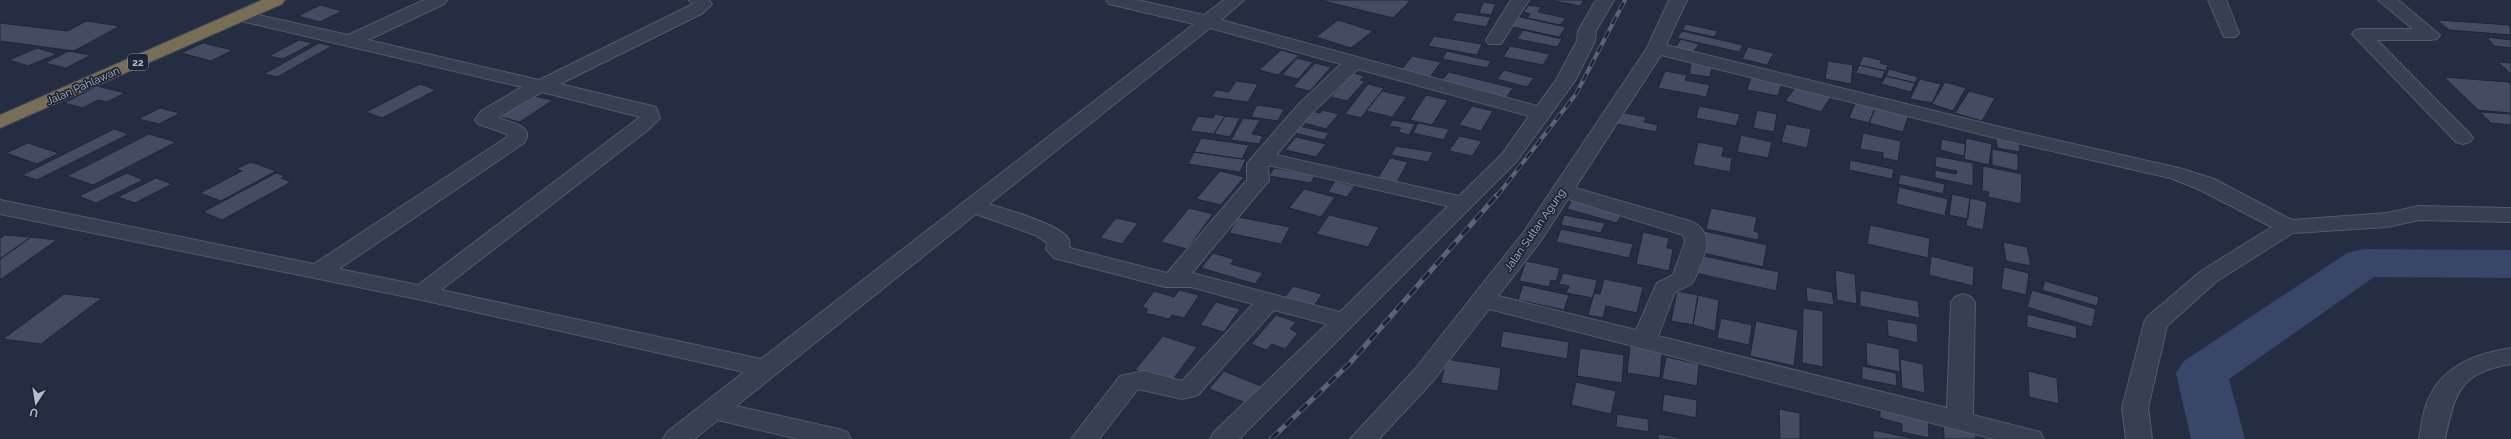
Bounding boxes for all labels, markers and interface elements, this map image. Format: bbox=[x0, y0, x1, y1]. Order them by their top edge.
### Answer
road number: 22 bbox=[128, 54, 148, 70]
street label: Jalan Pahlawan bbox=[44, 64, 122, 108]
street label: Jalan Sultan Agung bbox=[1502, 186, 1568, 274]
north arrow bbox=[16, 383, 56, 423]
text: U bbox=[29, 405, 39, 420]

